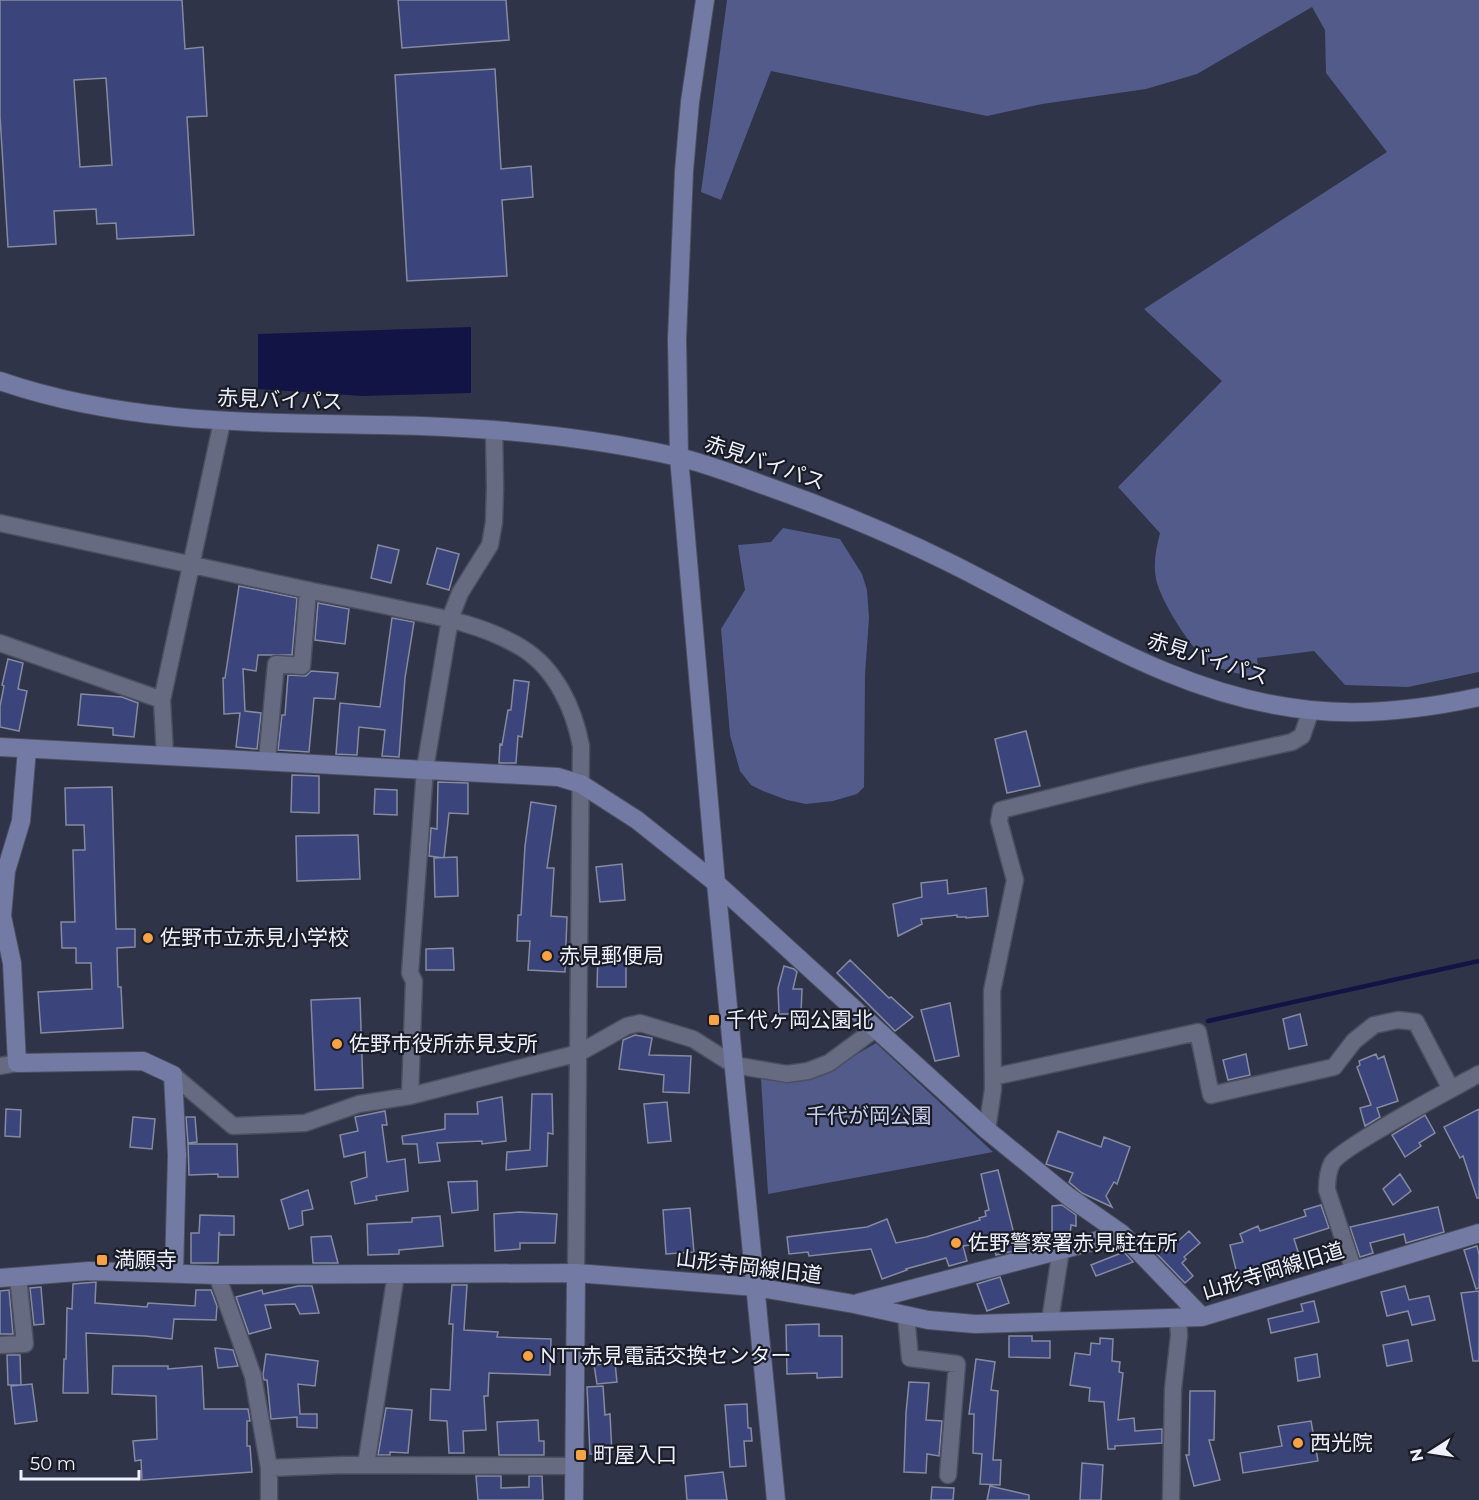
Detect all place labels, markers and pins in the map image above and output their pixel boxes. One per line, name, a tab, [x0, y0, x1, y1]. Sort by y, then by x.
place label: 佐野市立赤見小学校	[160, 925, 349, 950]
marker: 佐野市立赤見小学校	[141, 931, 155, 945]
place label: 赤見郵便局	[559, 943, 664, 968]
marker: 赤見郵便局	[540, 949, 554, 963]
place label: 千代ヶ岡公園北	[726, 1007, 873, 1032]
marker: 千代ヶ岡公園北	[707, 1013, 721, 1027]
place label: 佐野市役所赤見支所	[349, 1031, 538, 1056]
marker: 佐野市役所赤見支所	[330, 1037, 344, 1051]
place label: 佐野警察署赤見駐在所	[968, 1230, 1178, 1255]
marker: 佐野警察署赤見駐在所	[949, 1236, 963, 1250]
place label: 満願寺	[114, 1247, 177, 1272]
marker: 満願寺	[95, 1253, 109, 1267]
place label: NTT赤見電話交換センター	[540, 1343, 791, 1368]
marker: NTT赤見電話交換センター	[521, 1349, 535, 1363]
place label: 西光院	[1310, 1430, 1373, 1455]
marker: 西光院	[1291, 1436, 1305, 1450]
place label: 町屋入口	[593, 1442, 677, 1467]
marker: 町屋入口	[574, 1448, 588, 1462]

